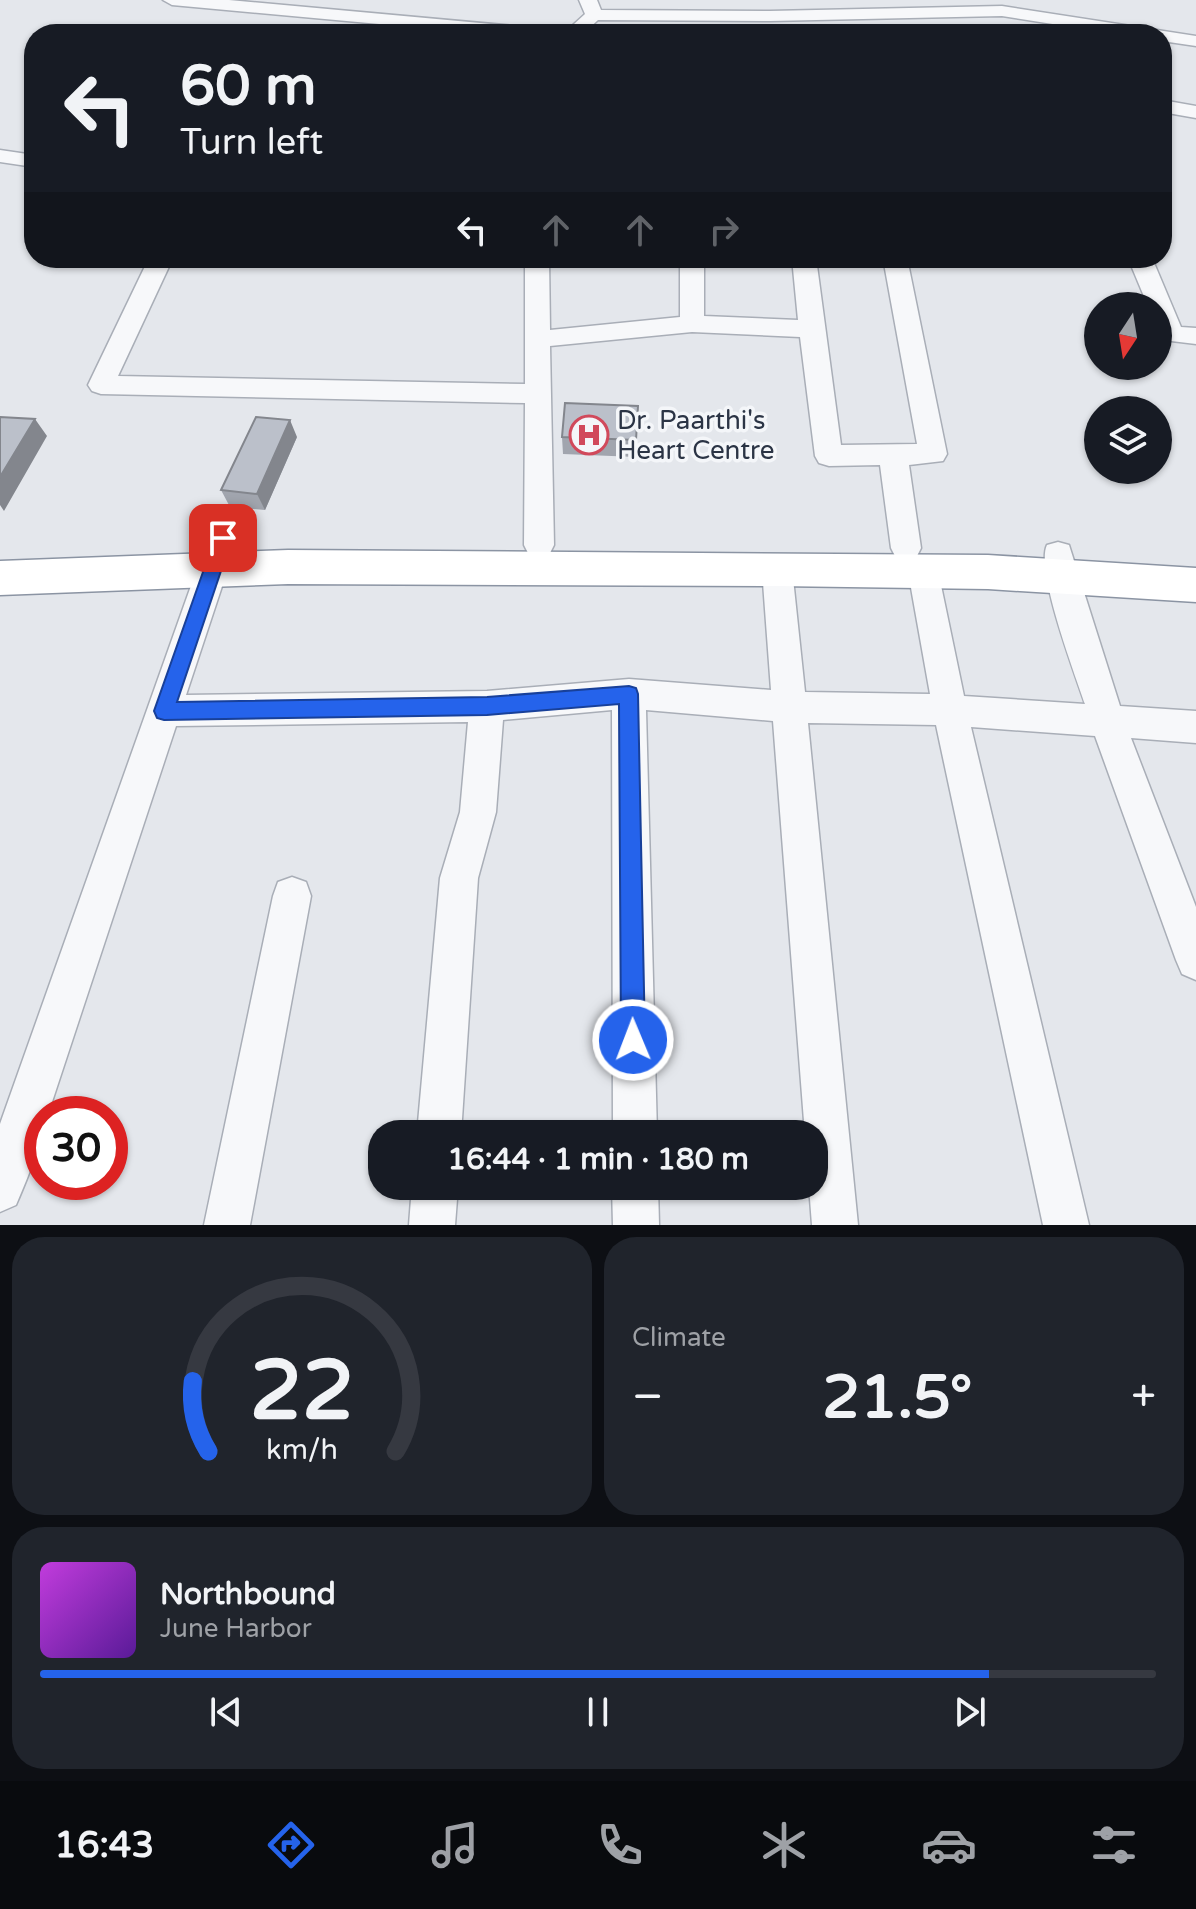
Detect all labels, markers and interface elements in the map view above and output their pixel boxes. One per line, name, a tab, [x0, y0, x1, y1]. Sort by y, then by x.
text: 60 m	[180, 53, 316, 120]
icon: left	[48, 56, 152, 160]
text: Turn left	[180, 121, 323, 164]
icon: left	[450, 208, 494, 252]
icon: ahead	[534, 208, 578, 252]
icon: ahead	[618, 208, 662, 252]
icon: right	[702, 208, 746, 252]
north arrow	[1084, 292, 1172, 380]
map controls	[1084, 292, 1172, 484]
button: layers	[1084, 396, 1172, 484]
place label: Dr. Paarthi's Heart Centre	[617, 405, 774, 466]
hospital icon: Dr. Paarthi's Heart Centre	[568, 414, 610, 456]
pin	[189, 504, 257, 572]
icon: arrive	[201, 516, 245, 560]
position arrow	[591, 998, 675, 1082]
speed limit sign: 30	[24, 1096, 128, 1200]
text: 16:44 · 1 min · 180 m	[447, 1141, 749, 1178]
text: Climate	[632, 1322, 726, 1353]
text: 22	[250, 1342, 354, 1442]
text: 21.5°	[822, 1362, 972, 1434]
text: −	[632, 1371, 663, 1424]
text: +	[1131, 1371, 1156, 1424]
text: km/h	[266, 1433, 338, 1467]
text: Northbound	[160, 1576, 336, 1613]
text: June Harbor	[160, 1613, 312, 1644]
icon: previous	[204, 1690, 248, 1734]
icon: pause	[576, 1690, 620, 1734]
icon: next	[948, 1690, 992, 1734]
icon: directions	[263, 1817, 319, 1873]
icon: music	[427, 1817, 483, 1873]
icon: phone	[592, 1817, 648, 1873]
icon: climate	[756, 1817, 812, 1873]
icon: car	[921, 1817, 977, 1873]
icon: filters	[1086, 1817, 1142, 1873]
text: 16:43	[54, 1824, 154, 1867]

